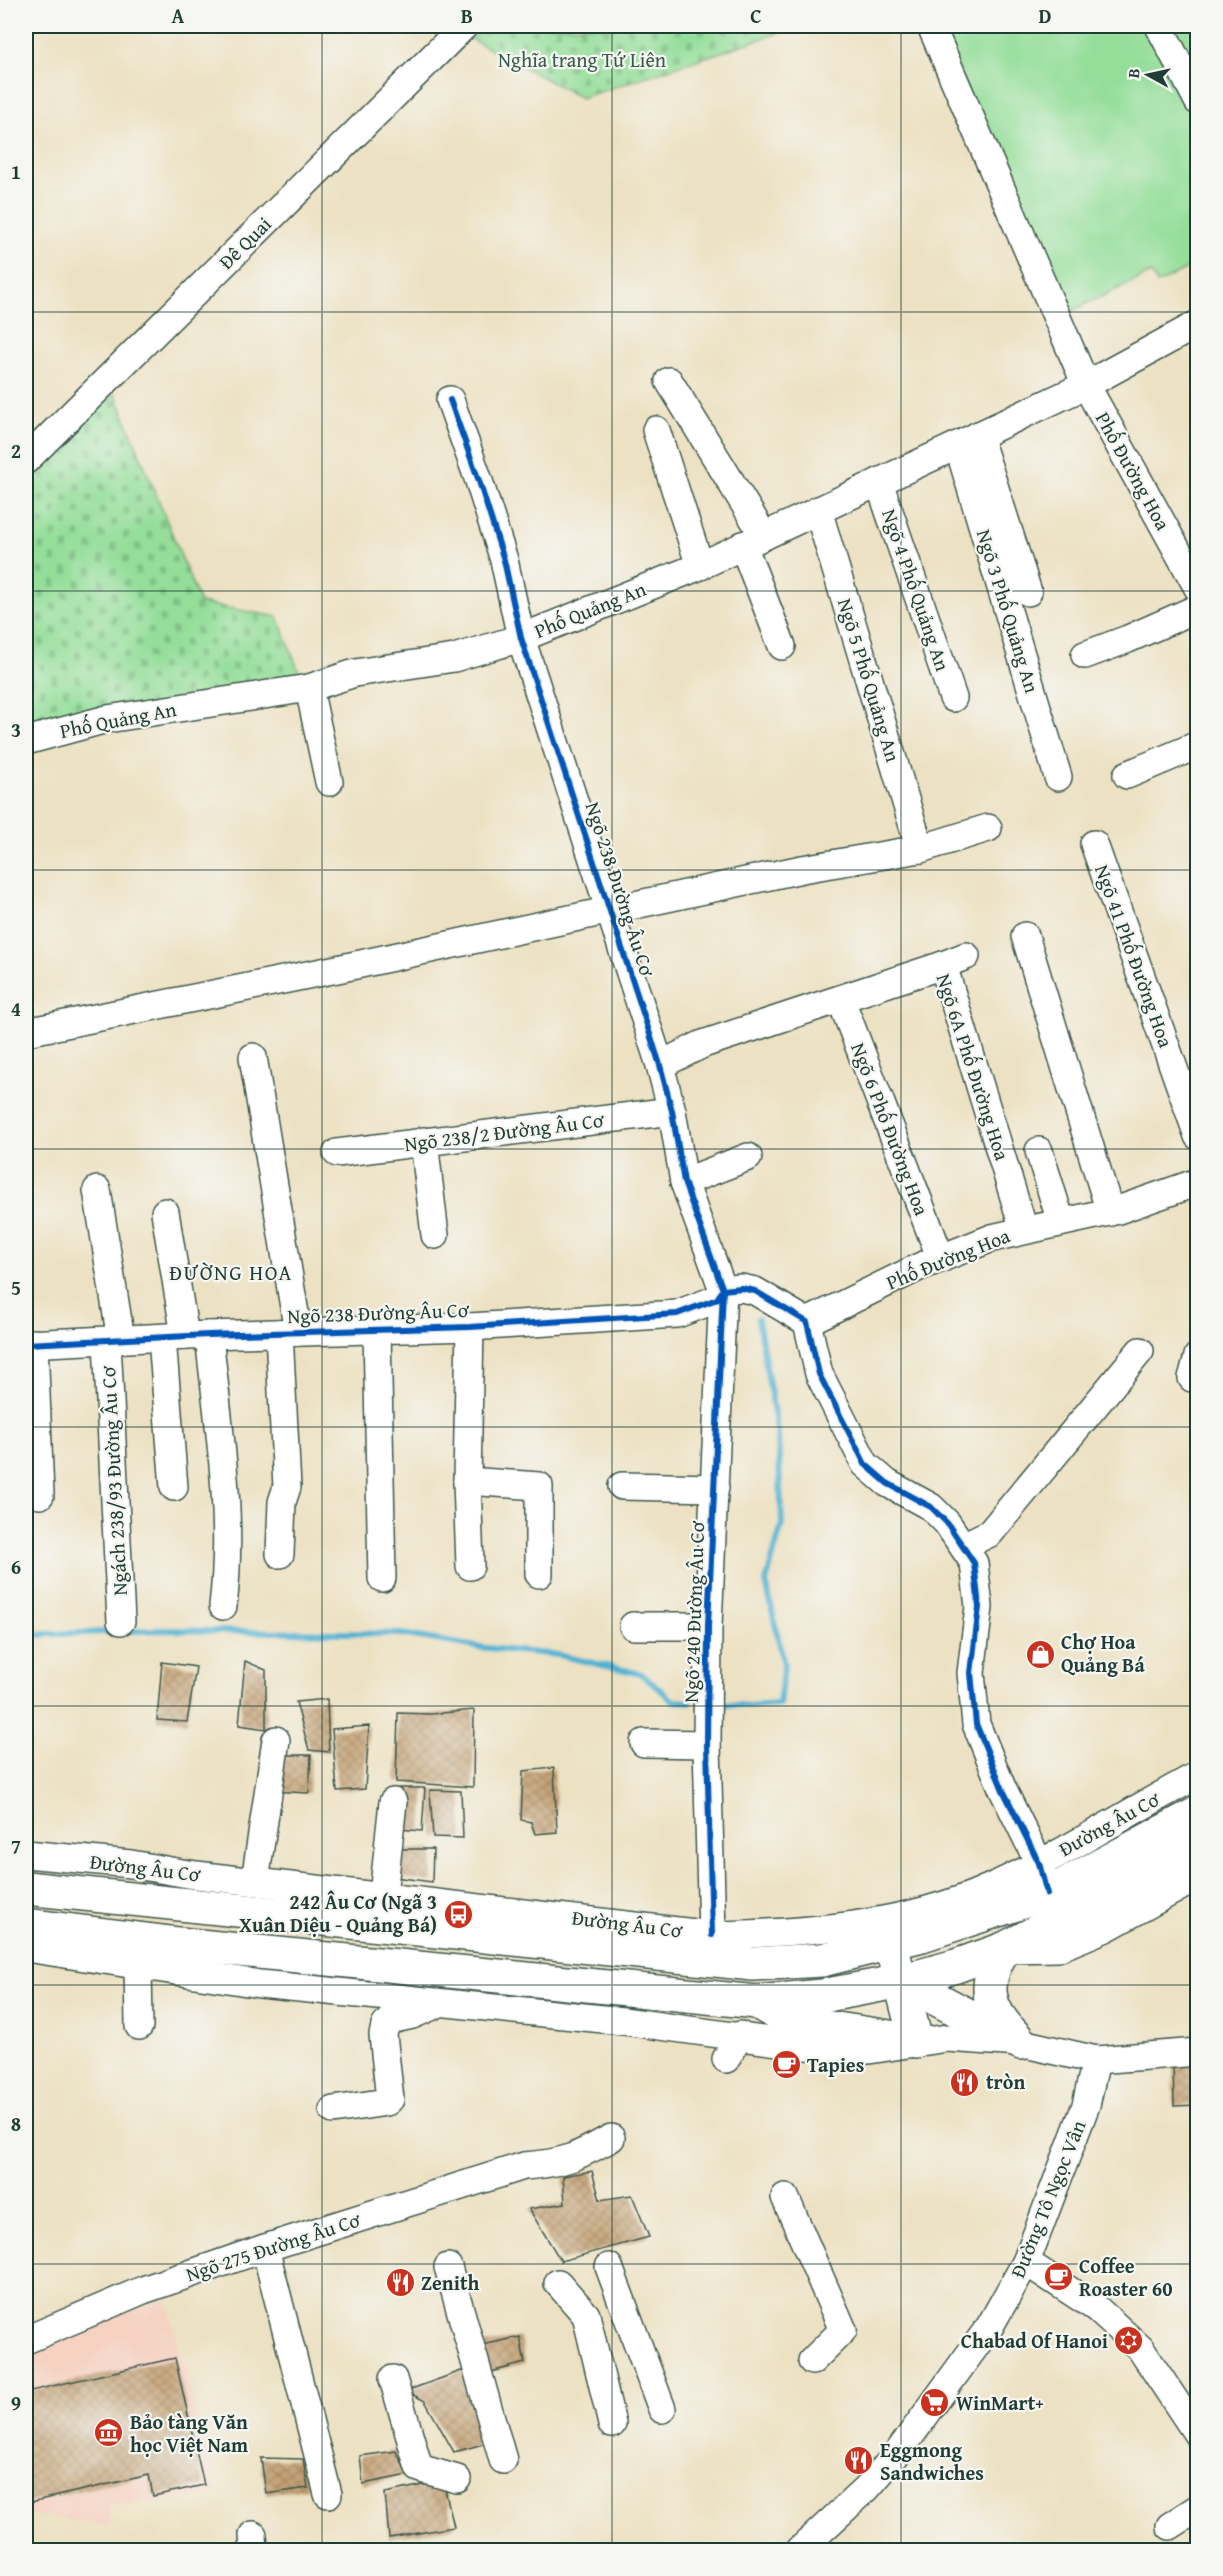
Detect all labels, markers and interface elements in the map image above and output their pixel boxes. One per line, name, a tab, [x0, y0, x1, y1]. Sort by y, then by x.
text: A	[172, 1, 185, 30]
text: B	[461, 1, 473, 30]
text: C	[750, 1, 762, 30]
text: D	[1038, 1, 1052, 30]
park label: Nghĩa trang Tứ Liên	[498, 45, 666, 74]
north arrow	[1118, 45, 1178, 105]
text: B	[1121, 66, 1146, 79]
text: 1	[11, 157, 21, 186]
street label: Đê Quai	[212, 210, 278, 276]
street label: Phố Đường Hoa	[1089, 406, 1178, 536]
text: 2	[11, 436, 21, 465]
street label: Ngõ 4 Phố Quảng An	[875, 505, 958, 675]
street label: Ngõ 3 Phố Quảng An	[970, 526, 1047, 696]
street label: Phố Quảng An	[530, 574, 650, 645]
street label: Ngõ 5 Phố Quảng An	[831, 595, 908, 765]
street label: Phố Quảng An	[57, 694, 179, 745]
text: 3	[11, 715, 21, 744]
street label: Ngõ 238 Đường Âu Cơ	[579, 798, 663, 981]
street label: Ngõ 41 Phố Đường Hoa	[1088, 861, 1181, 1052]
street label: Ngõ 6A Phố Đường Hoa	[930, 970, 1018, 1164]
text: 4	[11, 994, 21, 1023]
street label: Ngõ 6 Phố Đường Hoa	[844, 1038, 937, 1220]
street label: Ngõ 238/2 Đường Âu Cơ	[403, 1105, 606, 1158]
street label: Phố Đường Hoa	[882, 1220, 1014, 1297]
district label: ĐƯỜNG HOA	[169, 1257, 293, 1288]
text: 5	[11, 1273, 21, 1302]
street label: Ngõ 238 Đường Âu Cơ	[287, 1295, 470, 1330]
street label: Ngách 238/93 Đường Âu Cơ	[93, 1365, 134, 1596]
street label: Ngõ 240 Đường Âu Cơ	[676, 1520, 711, 1703]
text: 6	[11, 1552, 21, 1581]
place label: Chợ Hoa Quảng Bá	[1061, 1627, 1145, 1679]
shop icon: Chợ Hoa Quảng Bá	[1024, 1638, 1056, 1670]
street label: Đường Âu Cơ	[1053, 1784, 1165, 1863]
text: 7	[11, 1831, 21, 1860]
street label: Đường Âu Cơ	[88, 1846, 203, 1889]
place label: 242 Âu Cơ (Ngã 3 Xuân Diệu - Quảng Bá)	[239, 1887, 437, 1939]
bus stop icon: 242 Âu Cơ (Ngã 3 Xuân Diệu - Quảng Bá)	[442, 1898, 474, 1930]
street label: Đường Âu Cơ	[570, 1902, 685, 1945]
cafe icon: Tapies	[770, 2049, 802, 2081]
place label: Tapies	[807, 2050, 864, 2079]
restaurant icon: tròn	[949, 2066, 981, 2098]
place label: tròn	[986, 2067, 1025, 2096]
text: 8	[11, 2109, 21, 2138]
street label: Đường Tô Ngọc Vân	[1003, 2116, 1092, 2282]
street label: Ngõ 275 Đường Âu Cơ	[182, 2204, 365, 2288]
place label: Coffee Roaster 60	[1079, 2251, 1173, 2303]
cafe icon: Coffee Roaster 60	[1042, 2261, 1074, 2293]
restaurant icon: Zenith	[384, 2267, 416, 2299]
place label: Zenith	[421, 2268, 479, 2297]
synagogue icon: Chabad Of Hanoi	[1113, 2325, 1145, 2357]
place label: Chabad Of Hanoi	[961, 2326, 1108, 2355]
supermarket icon: WinMart+	[919, 2387, 951, 2419]
text: 9	[11, 2388, 21, 2417]
place label: WinMart+	[956, 2388, 1044, 2417]
place label: Bảo tàng Văn học Việt Nam	[130, 2407, 248, 2459]
museum icon: Bảo tàng Văn học Việt Nam	[93, 2417, 125, 2449]
place label: Eggmong Sandwiches	[880, 2435, 984, 2487]
restaurant icon: Eggmong Sandwiches	[843, 2445, 875, 2477]

